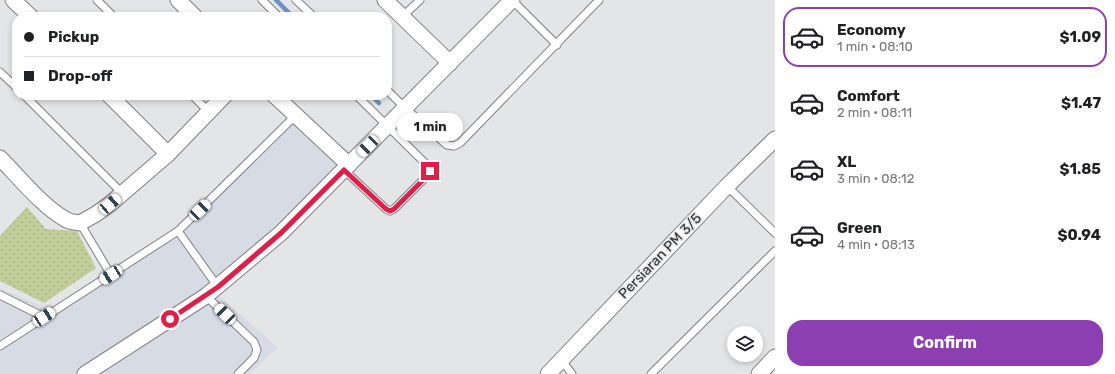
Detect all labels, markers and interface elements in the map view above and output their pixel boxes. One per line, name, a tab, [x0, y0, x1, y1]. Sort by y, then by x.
icon: car	[789, 19, 825, 55]
text: Economy	[837, 21, 906, 39]
text: Pickup	[48, 28, 99, 46]
text: $1.09	[1060, 28, 1101, 46]
text: 1 min · 08:10	[837, 39, 913, 54]
text: Drop-off	[48, 67, 112, 85]
icon: car	[789, 85, 825, 121]
text: Comfort	[837, 87, 900, 105]
text: $1.47	[1061, 94, 1101, 112]
text: 2 min · 08:11	[837, 105, 912, 120]
callout: 1 min	[397, 113, 463, 141]
text: 1 min	[413, 119, 447, 134]
car	[355, 133, 381, 159]
icon: car	[789, 151, 825, 187]
text: XL	[837, 153, 856, 171]
text: $1.85	[1059, 160, 1101, 178]
route end	[421, 162, 439, 180]
text: 3 min · 08:12	[837, 171, 914, 186]
car	[97, 192, 123, 216]
car	[187, 197, 213, 223]
street label: Persiaran PM 3/5	[615, 210, 705, 302]
icon: car	[789, 217, 825, 253]
text: Green	[837, 219, 882, 237]
text: $0.94	[1057, 226, 1101, 244]
text: 4 min · 08:13	[837, 237, 915, 252]
car	[98, 264, 124, 286]
car	[212, 301, 238, 327]
car	[31, 305, 57, 329]
route start	[161, 310, 179, 328]
button: Confirm	[787, 320, 1103, 366]
map controls	[727, 326, 763, 362]
button: layers	[727, 326, 763, 362]

